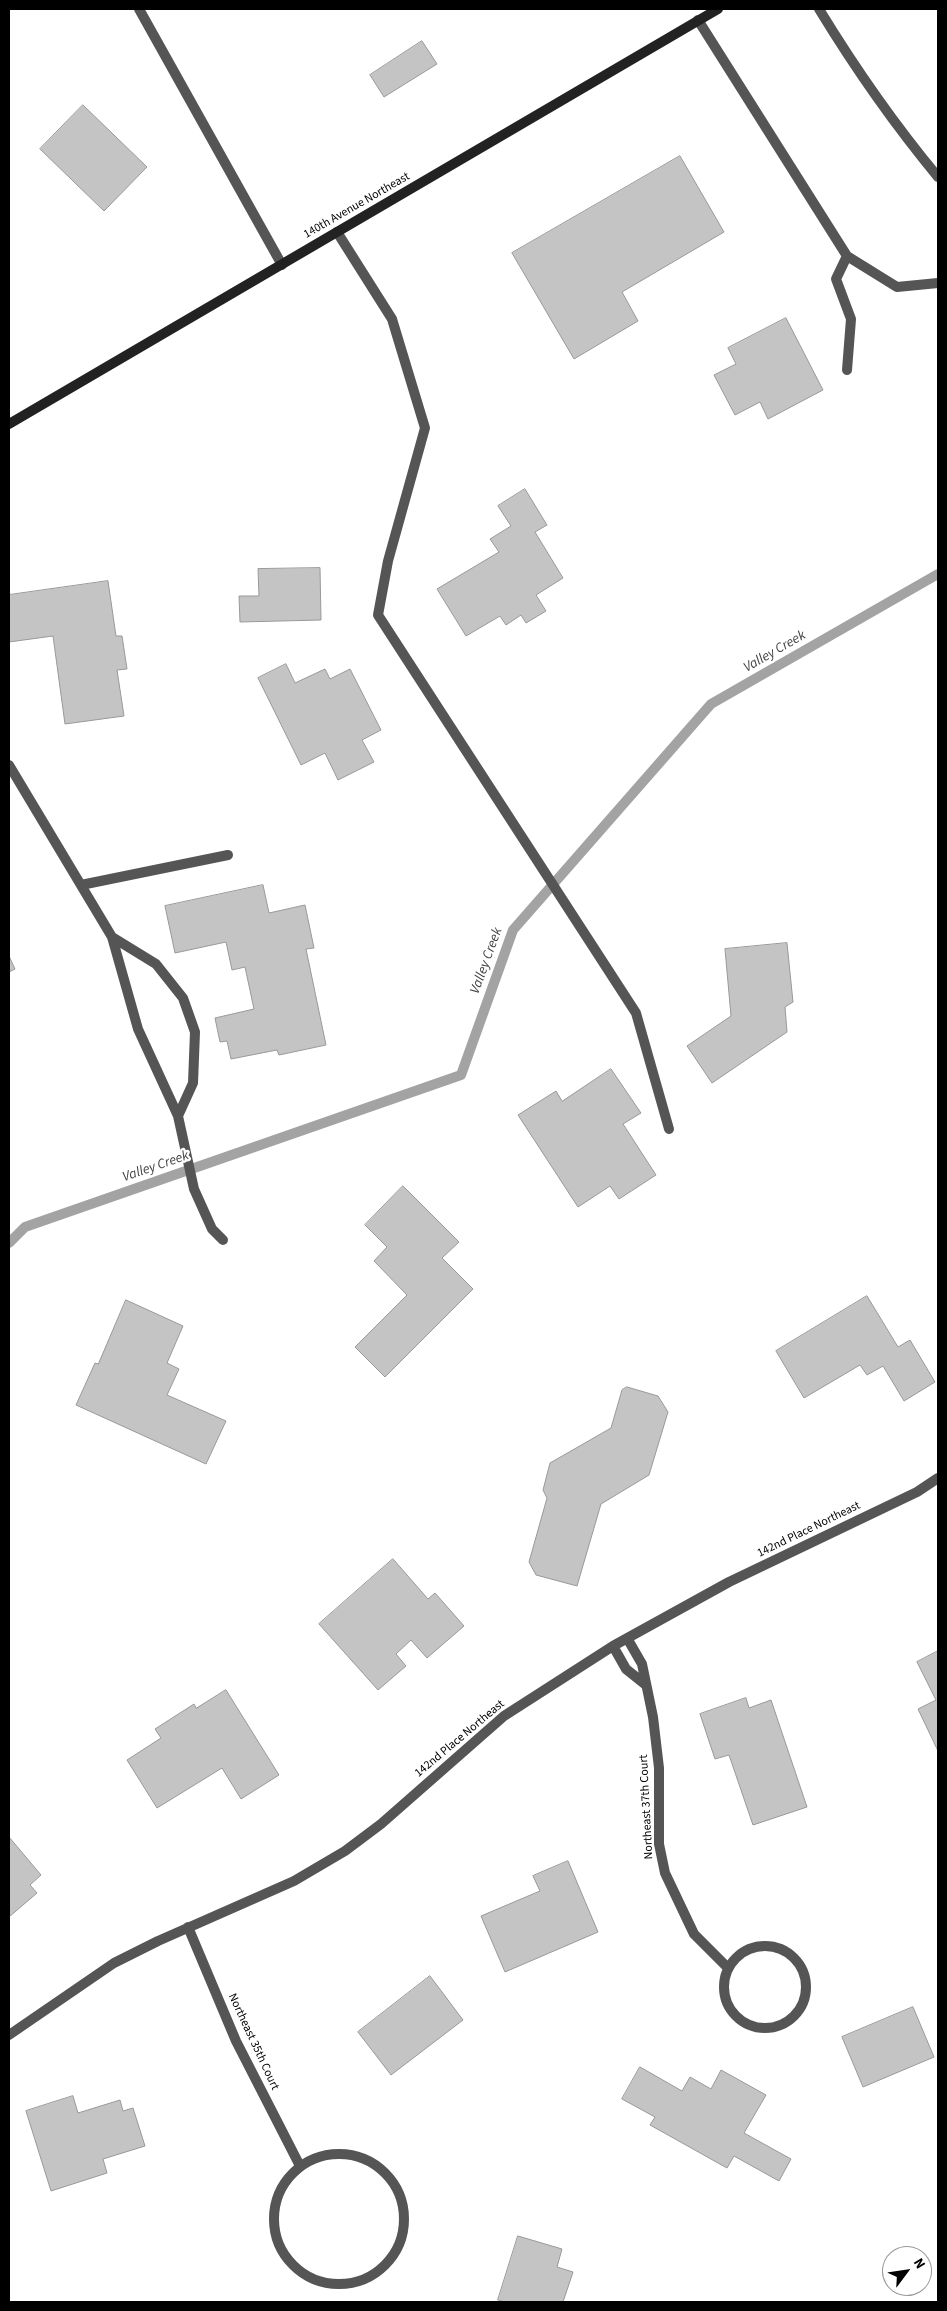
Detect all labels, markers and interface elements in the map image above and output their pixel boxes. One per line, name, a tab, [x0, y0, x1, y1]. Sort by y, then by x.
street label: 140th Avenue Northeast	[301, 170, 413, 242]
water label: Valley Creek	[741, 627, 809, 677]
water label: Valley Creek	[467, 926, 507, 996]
water label: Valley Creek	[121, 1148, 191, 1186]
street label: 142nd Place Northeast	[755, 1499, 863, 1561]
street label: 142nd Place Northeast	[412, 1697, 508, 1781]
street label: Northeast 37th Court	[637, 1754, 657, 1860]
street label: Northeast 35th Court	[224, 1991, 282, 2093]
north arrow	[882, 2246, 932, 2296]
text: N	[908, 2255, 930, 2273]

